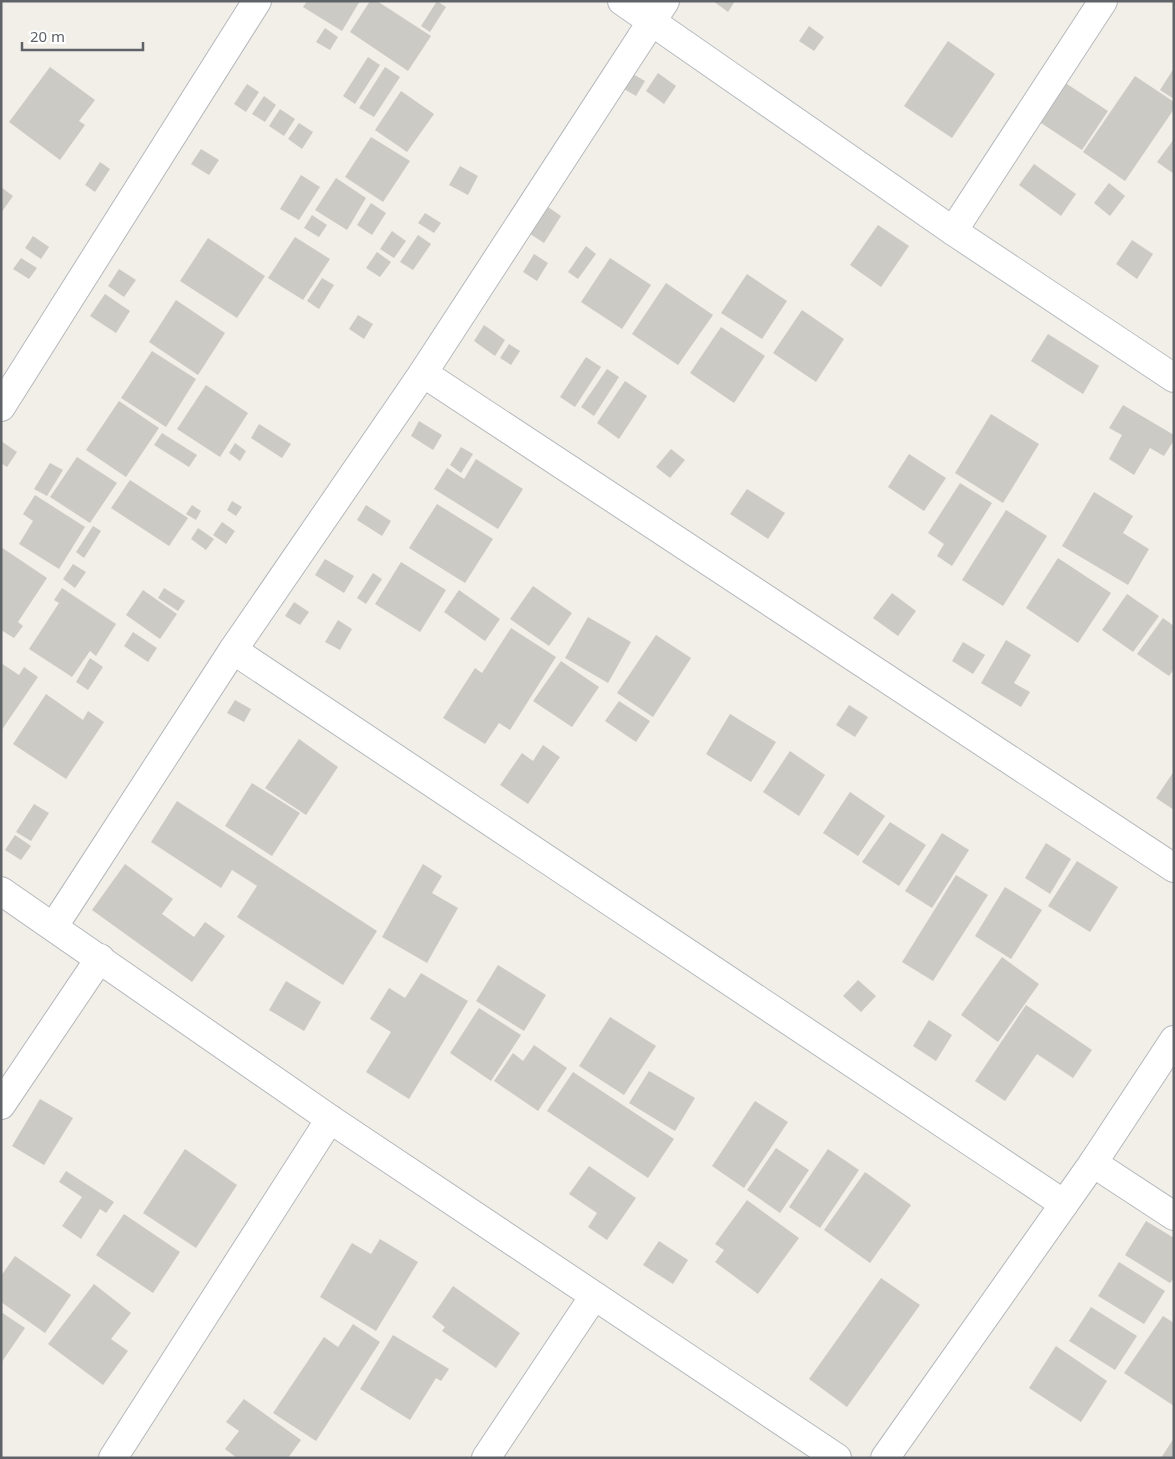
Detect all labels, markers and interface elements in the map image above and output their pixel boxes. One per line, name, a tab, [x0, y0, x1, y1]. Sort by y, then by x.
scale bar	[22, 20, 144, 52]
text: 20 m	[30, 26, 65, 46]

